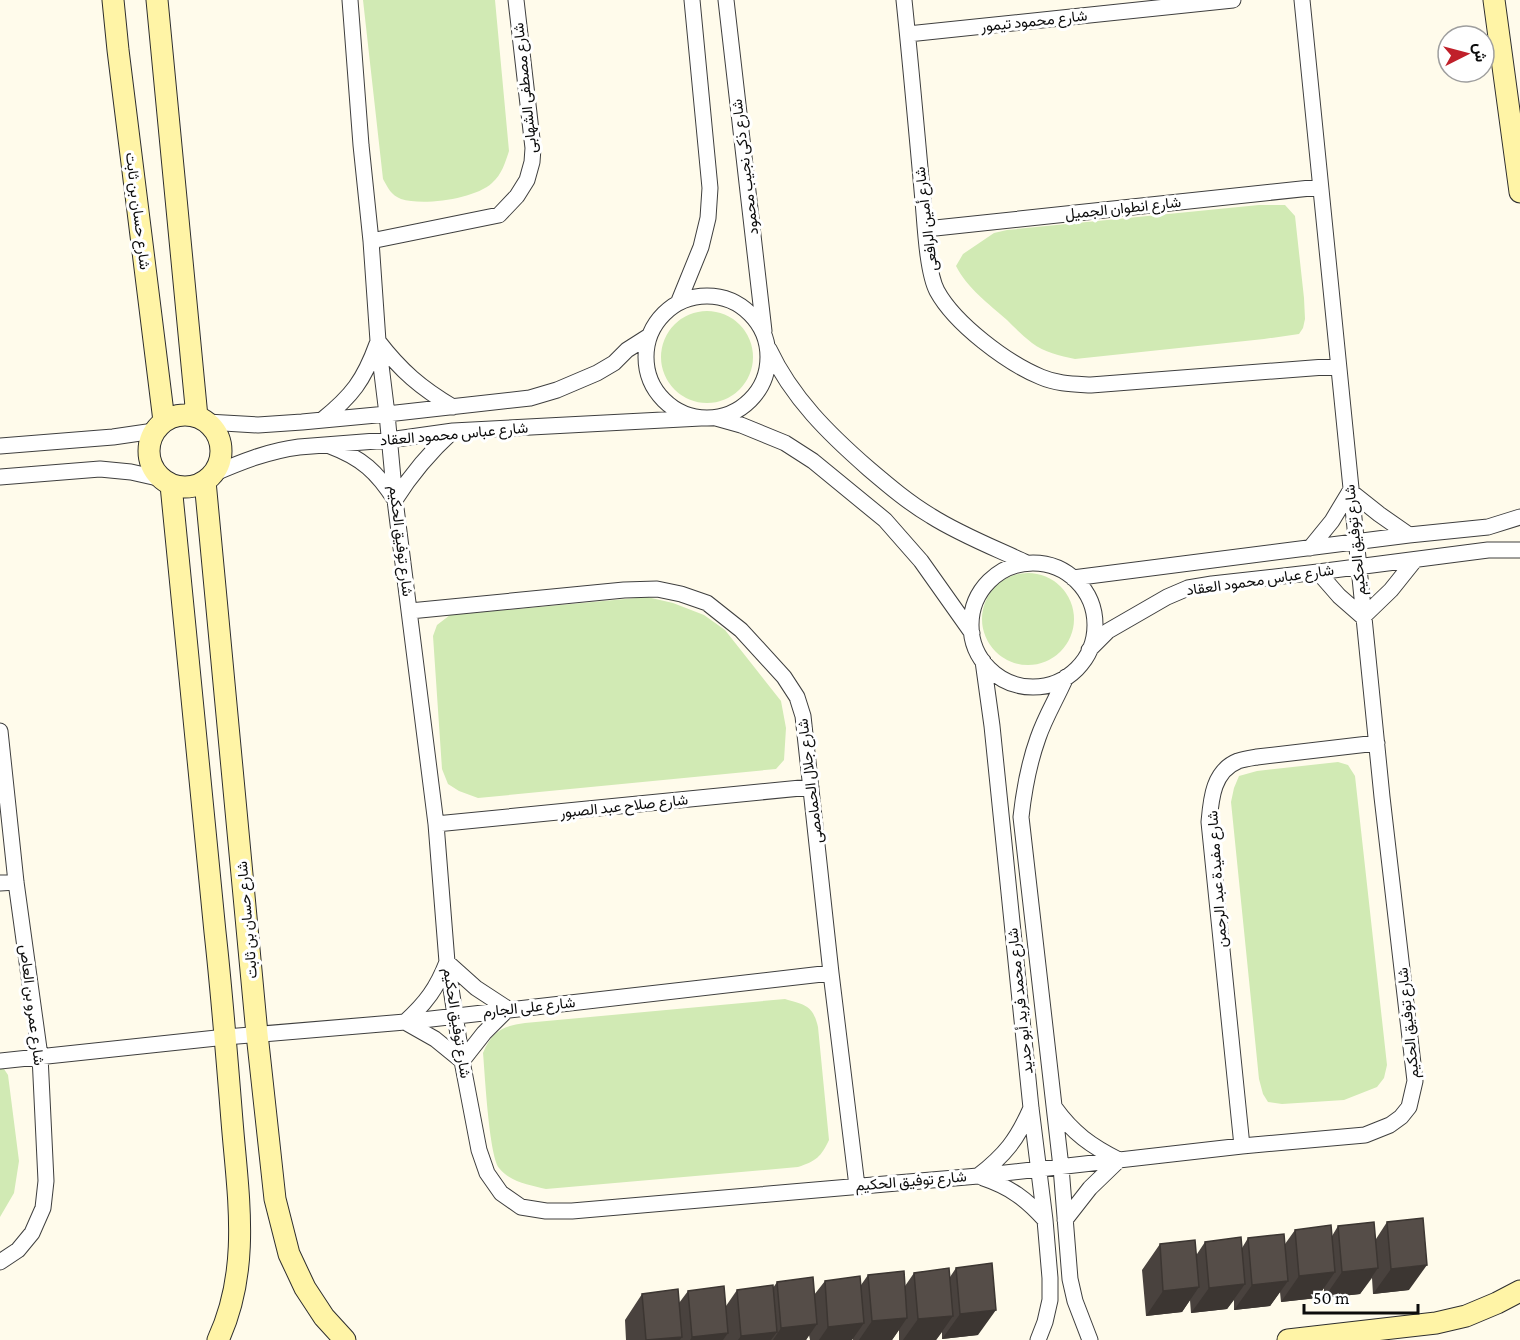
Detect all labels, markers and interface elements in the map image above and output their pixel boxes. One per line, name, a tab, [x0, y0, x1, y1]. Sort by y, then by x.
street label: شارع محمود تيمور	[979, 7, 1088, 38]
street label: شارع مصطفى الشهابى	[510, 21, 543, 154]
north arrow	[1436, 24, 1496, 84]
text: ش	[1470, 42, 1490, 63]
street label: شارع ذكى نجيب محمود	[729, 98, 764, 236]
street label: شارع حسان بن ثابت	[120, 152, 153, 271]
street label: شارع أمين الرافعى	[912, 165, 943, 272]
street label: شارع انطوان الجميل	[1064, 194, 1182, 225]
street label: شارع عباس محمود العقاد	[379, 420, 529, 451]
street label: شارع توفيق الحكيم	[1341, 483, 1372, 596]
street label: شارع توفيق الحكيم	[383, 485, 416, 598]
street label: شارع عباس محمود العقاد	[1185, 562, 1335, 601]
street label: شارع جلال الحمامصى	[794, 717, 829, 844]
street label: شارع صلاح عبد الصبور	[558, 791, 689, 824]
street label: شارع مفيدة عبد الرحمن	[1204, 810, 1233, 948]
street label: شارع حسان بن ثابت	[234, 860, 263, 979]
street label: شارع محمد فريد أبو حديد	[1004, 927, 1039, 1075]
street label: شارع عمرو بن العاص	[14, 944, 47, 1067]
street label: شارع توفيق الحكيم	[1394, 966, 1425, 1079]
street label: شارع توفيق الحكيم	[437, 967, 474, 1080]
street label: شارع على الجارم	[482, 994, 577, 1023]
street label: شارع توفيق الحكيم	[855, 1168, 968, 1197]
scale bar	[1304, 1277, 1418, 1315]
text: 50 m	[1313, 1288, 1350, 1308]

